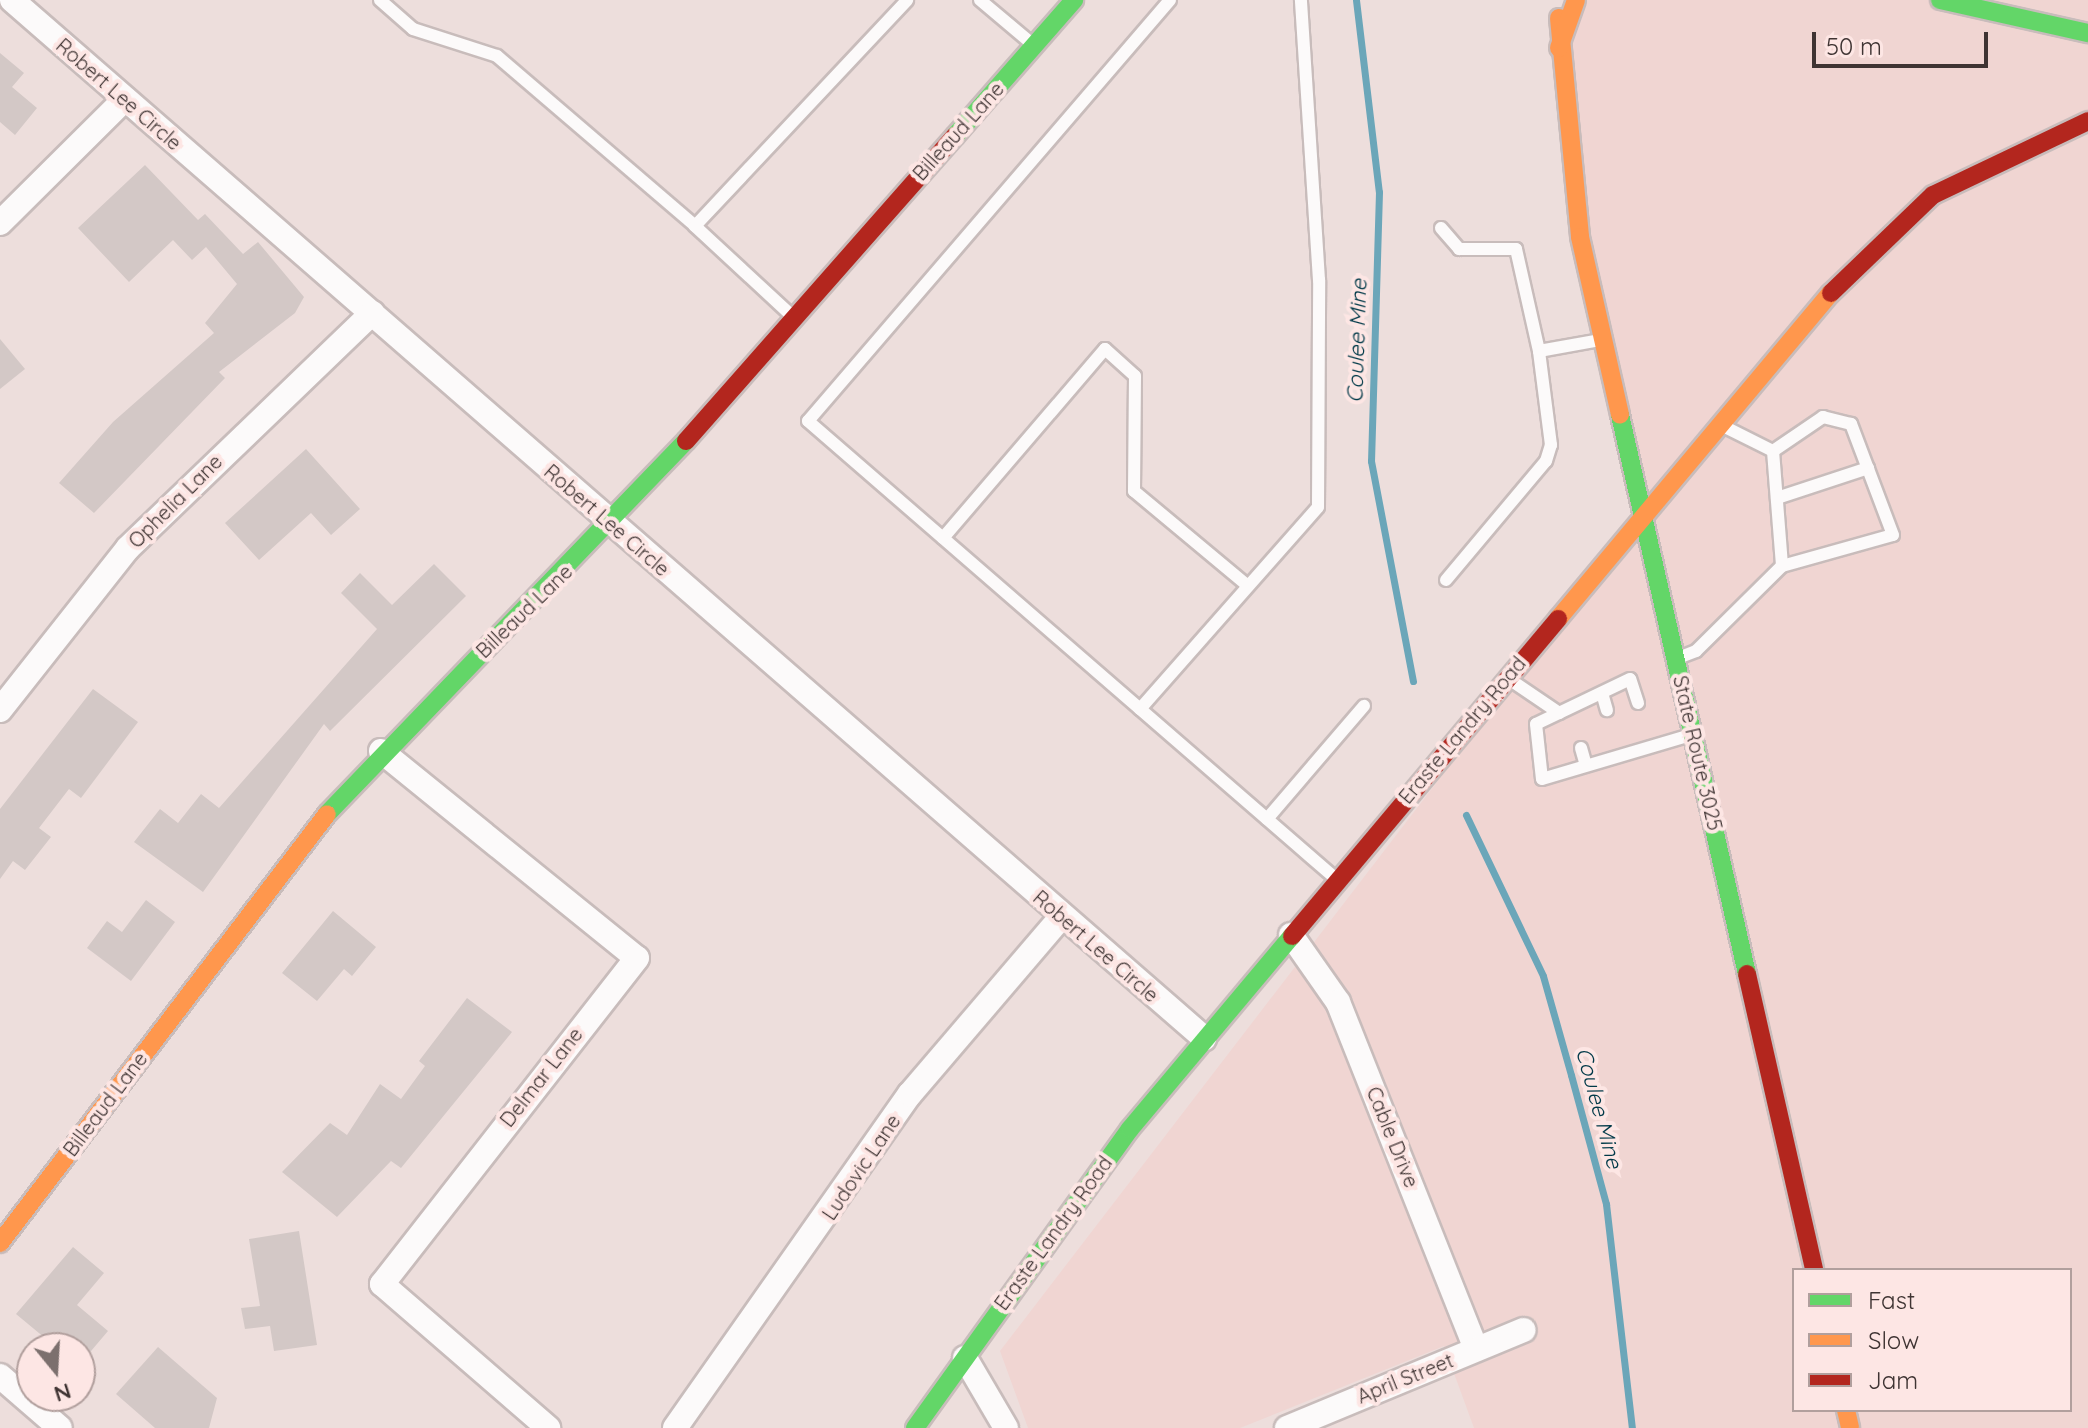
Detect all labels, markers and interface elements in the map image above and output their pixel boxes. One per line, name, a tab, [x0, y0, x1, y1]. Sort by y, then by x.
scale bar	[1816, 16, 1992, 66]
text: 50 m	[1826, 31, 1882, 61]
street label: Robert Lee Circle	[51, 33, 187, 155]
street label: Billeaud Lane	[908, 77, 1008, 185]
water label: Coulee Mine	[1342, 279, 1372, 403]
street label: Ophelia Lane	[123, 449, 227, 553]
street label: Robert Lee Circle	[539, 459, 675, 581]
street label: Billeaud Lane	[471, 559, 577, 663]
street label: Eraste Landry Road	[1394, 652, 1530, 808]
street label: State Route 3025	[1669, 673, 1727, 833]
street label: Robert Lee Circle	[1028, 885, 1164, 1007]
street label: Delmar Lane	[495, 1022, 587, 1132]
water label: Coulee Mine	[1570, 1045, 1628, 1171]
street label: Billeaud Lane	[58, 1047, 152, 1161]
street label: Cable Drive	[1362, 1083, 1424, 1191]
street label: Ludovic Lane	[817, 1110, 905, 1224]
street label: Eraste Landry Road	[989, 1151, 1117, 1315]
legend	[1792, 1268, 2072, 1412]
text: Fast	[1868, 1285, 1915, 1315]
text: Slow	[1868, 1325, 1919, 1355]
north arrow	[16, 1332, 96, 1412]
street label: April Street	[1353, 1348, 1457, 1408]
text: Jam	[1868, 1365, 1918, 1395]
text: N	[51, 1377, 75, 1409]

